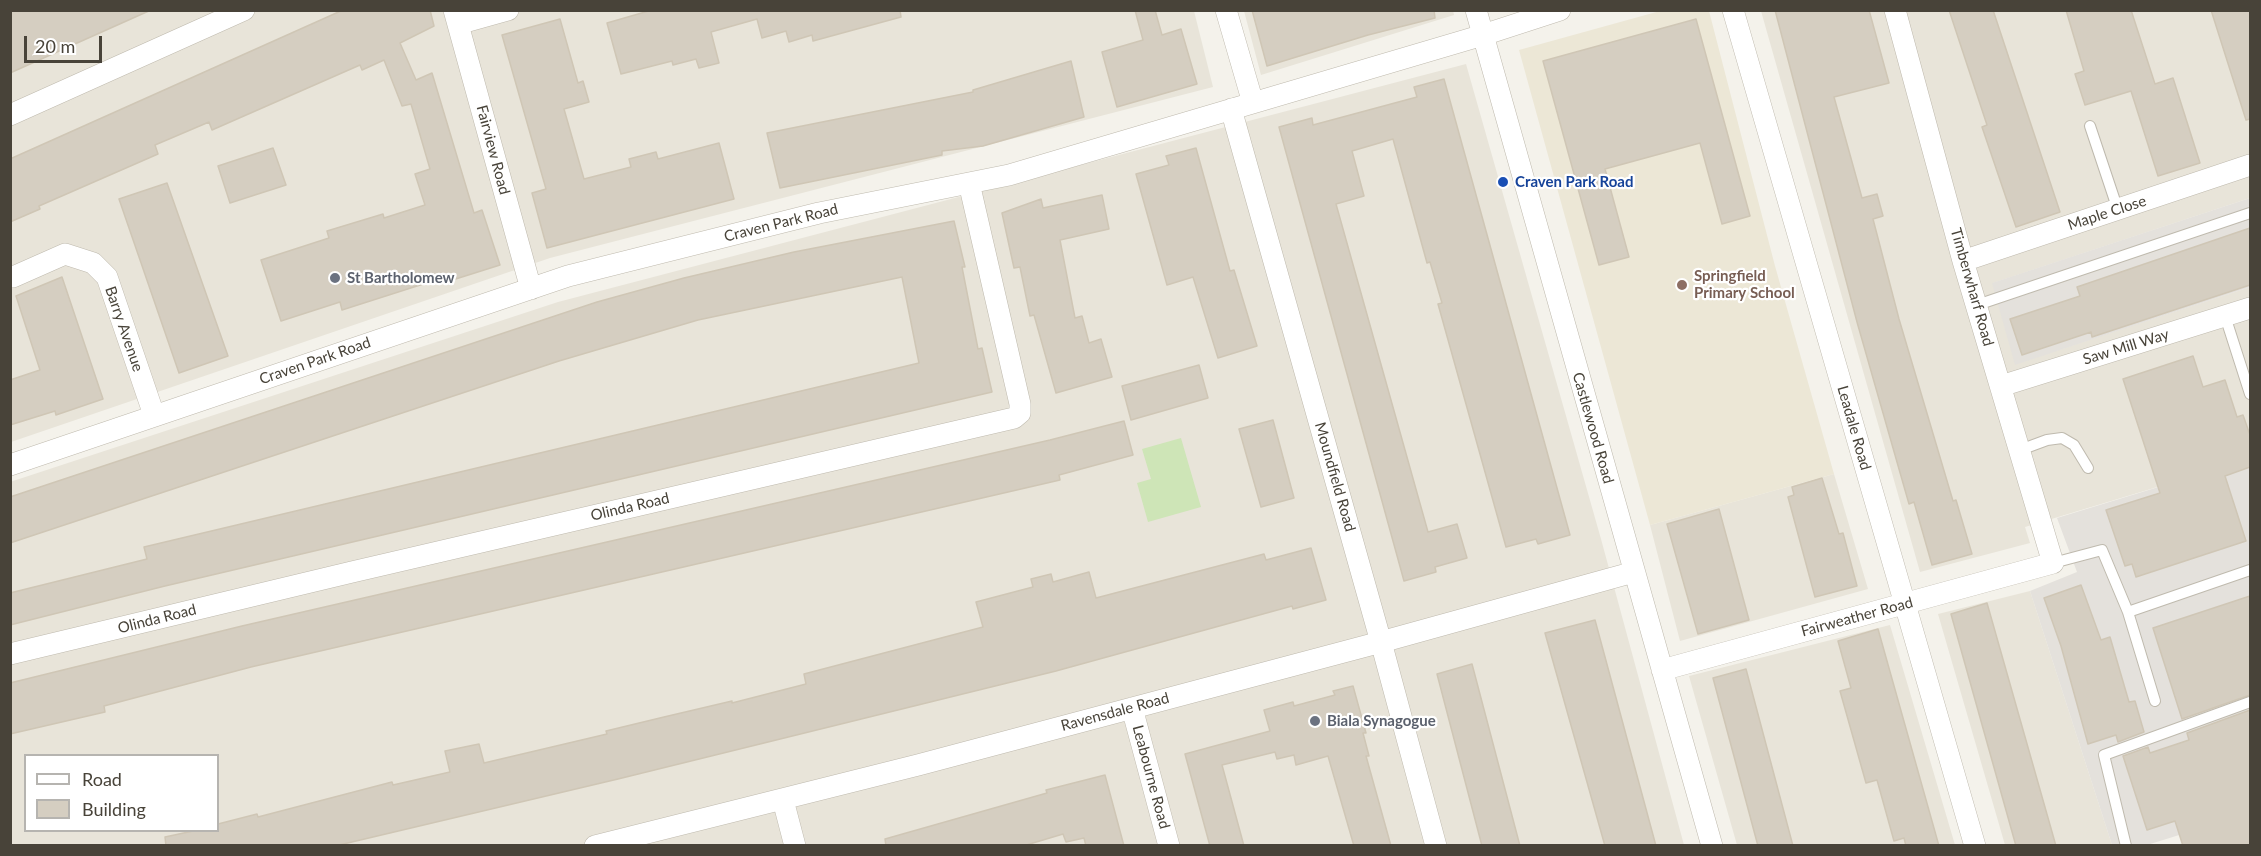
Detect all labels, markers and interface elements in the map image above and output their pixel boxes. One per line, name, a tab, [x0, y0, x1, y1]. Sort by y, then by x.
scale bar	[27, 24, 105, 62]
text: 20 m	[35, 35, 75, 57]
street label: Fairview Road	[472, 103, 514, 197]
place label: Craven Park Road	[1515, 173, 1633, 191]
marker: Craven Park Road	[1496, 175, 1510, 189]
street label: Maple Close	[2066, 192, 2148, 234]
street label: Craven Park Road	[722, 200, 840, 246]
street label: Timberwharf Road	[1947, 226, 1997, 348]
place label: Springfield Primary School	[1694, 267, 1795, 302]
place label: St Bartholomew	[347, 269, 455, 287]
marker: St Bartholomew	[328, 271, 342, 285]
marker: Springfield Primary School	[1675, 278, 1689, 292]
street label: Barry Avenue	[101, 284, 147, 374]
street label: Saw Mill Way	[2081, 325, 2171, 369]
street label: Craven Park Road	[257, 333, 373, 389]
street label: Castlewood Road	[1569, 370, 1617, 486]
street label: Leadale Road	[1833, 384, 1875, 472]
street label: Moundfield Road	[1311, 420, 1359, 534]
street label: Olinda Road	[589, 489, 671, 525]
street label: Fairweather Road	[1799, 593, 1915, 641]
street label: Olinda Road	[116, 601, 198, 637]
street label: Ravensdale Road	[1059, 689, 1171, 735]
place label: Biala Synagogue	[1327, 712, 1436, 730]
marker: Biala Synagogue	[1308, 714, 1322, 728]
street label: Leabourne Road	[1129, 723, 1173, 831]
legend	[24, 754, 219, 832]
text: Road	[82, 768, 122, 790]
text: Building	[82, 798, 146, 820]

